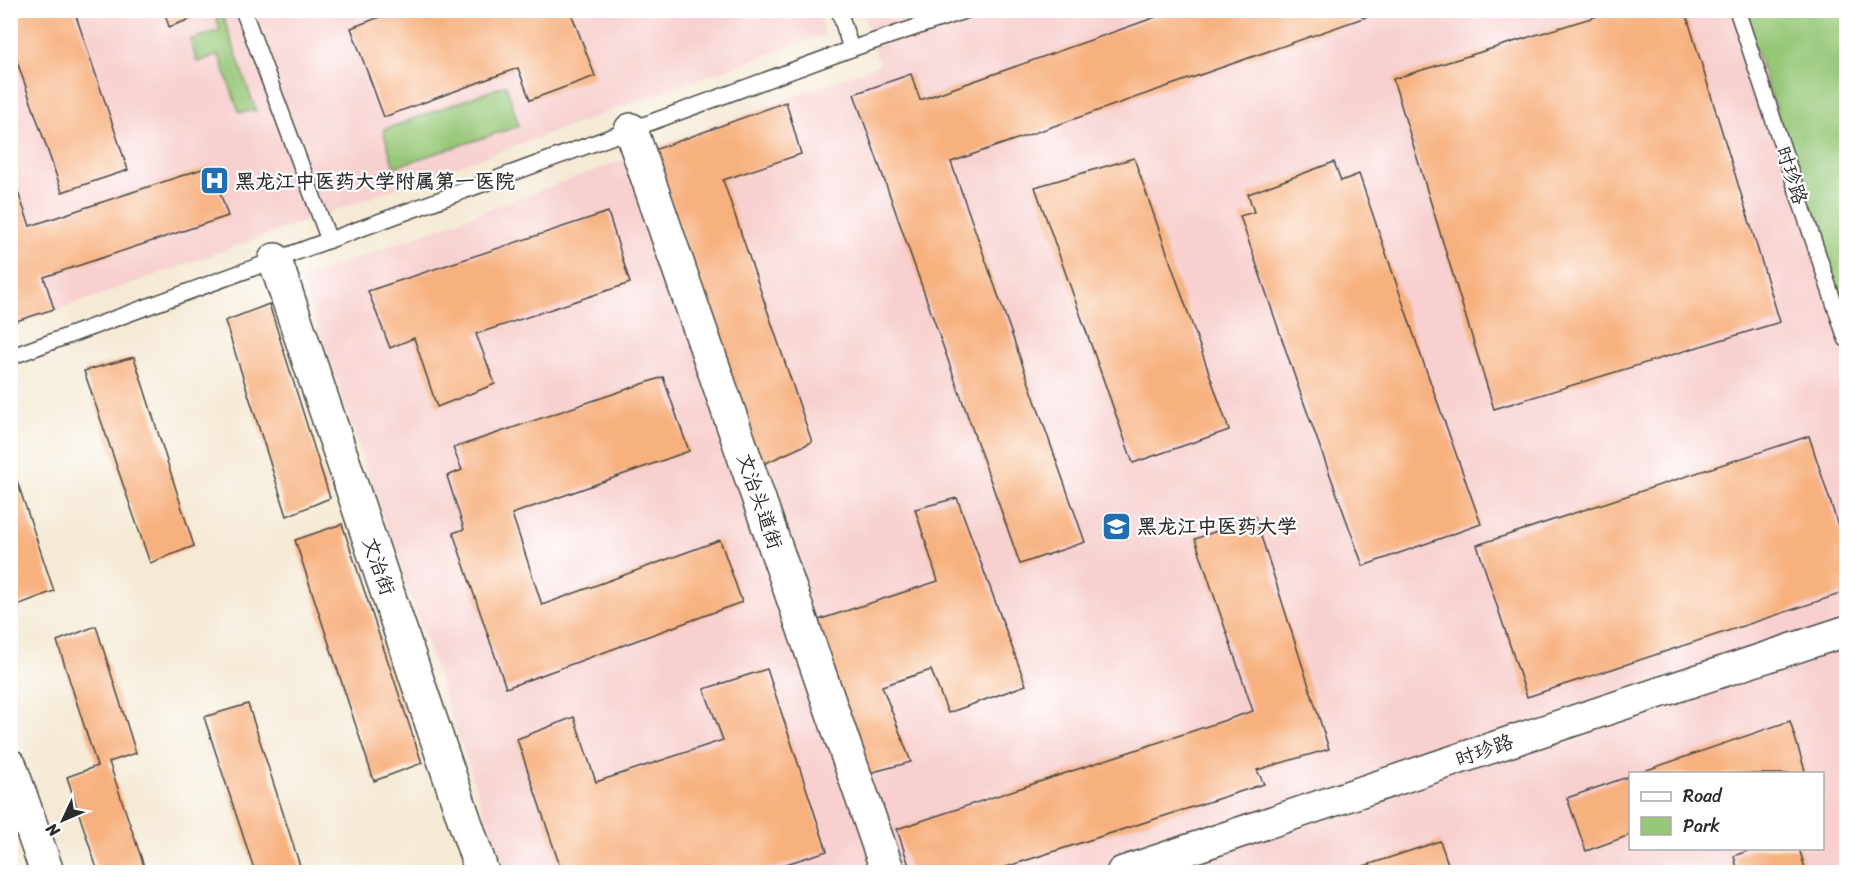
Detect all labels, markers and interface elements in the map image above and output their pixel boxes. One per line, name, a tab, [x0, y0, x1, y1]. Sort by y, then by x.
street label: 时珍路	[1766, 141, 1818, 210]
place label: 黑龙江中医药大学附属第一医院	[235, 164, 515, 199]
hospital icon: 黑龙江中医药大学附属第一医院	[198, 165, 230, 197]
street label: 文治头道街	[727, 448, 792, 554]
place label: 黑龙江中医药大学	[1137, 509, 1297, 544]
school or university icon: 黑龙江中医药大学	[1100, 510, 1132, 542]
street label: 文治街	[352, 532, 405, 600]
street label: 时珍路	[1450, 724, 1519, 777]
legend	[1629, 772, 1824, 850]
text: Road	[1683, 780, 1723, 812]
north arrow	[33, 790, 93, 850]
text: Park	[1683, 810, 1720, 842]
text: N	[38, 815, 68, 845]

